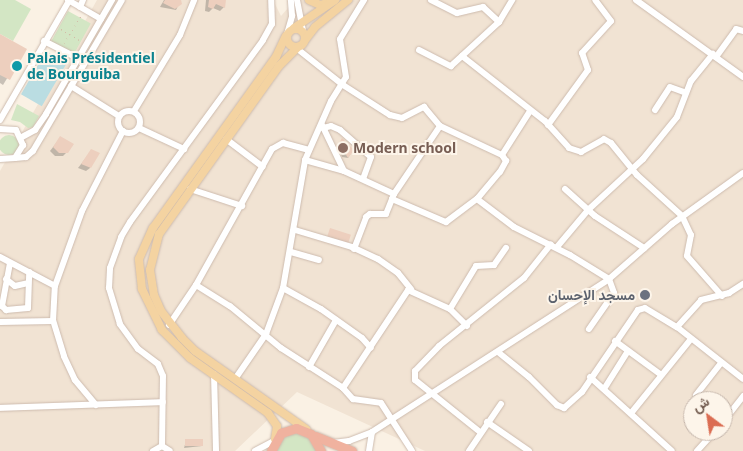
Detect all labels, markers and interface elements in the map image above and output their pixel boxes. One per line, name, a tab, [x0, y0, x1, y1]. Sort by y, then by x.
place label: Palais Présidentiel de Bourguiba	[27, 50, 155, 82]
marker: Palais Présidentiel de Bourguiba	[11, 60, 23, 72]
place label: Modern school	[353, 140, 456, 156]
marker: Modern school	[337, 142, 349, 154]
place label: مسجد الإحسان	[548, 287, 635, 303]
marker: مسجد الإحسان	[639, 289, 651, 301]
north arrow	[683, 391, 733, 441]
text: ش	[688, 391, 713, 416]

